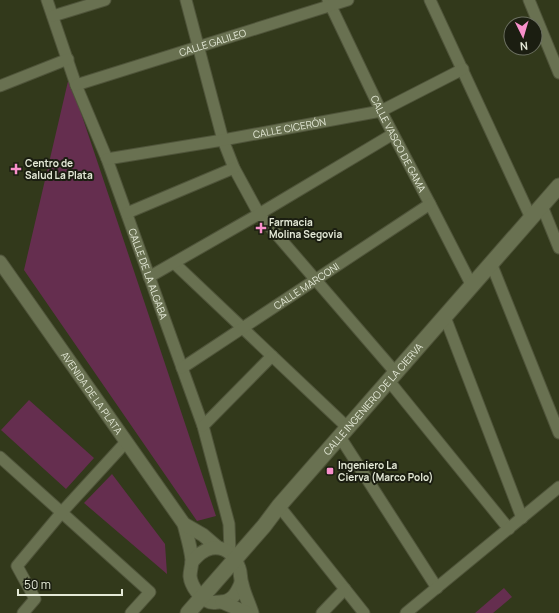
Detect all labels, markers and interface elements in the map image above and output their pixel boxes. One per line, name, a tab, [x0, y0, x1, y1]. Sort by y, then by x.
north arrow	[503, 16, 543, 56]
street label: CALLE GALILEO	[177, 25, 248, 59]
text: N	[519, 39, 529, 54]
street label: CALLE VASCO DE GAMA	[367, 93, 430, 195]
street label: CALLE CICERÓN	[252, 114, 327, 141]
place label: Centro de Salud La Plata	[25, 156, 93, 182]
marker: Centro de Salud La Plata	[10, 163, 22, 175]
place label: Farmacia Molina Segovia	[269, 215, 342, 241]
marker: Farmacia Molina Segovia	[256, 223, 266, 233]
street label: CALLE DE LA ALGABA	[125, 226, 171, 322]
street label: CALLE MARCONI	[271, 259, 342, 313]
street label: CALLE INGENIERO DE LA CIERVA	[320, 339, 426, 458]
street label: AVENIDA DE LA PLATA	[58, 349, 126, 438]
place label: Ingeniero La Cierva (Marco Polo)	[338, 458, 433, 484]
marker: Ingeniero La Cierva (Marco Polo)	[325, 466, 335, 476]
scale bar	[18, 571, 122, 597]
text: 50 m	[24, 576, 51, 593]

